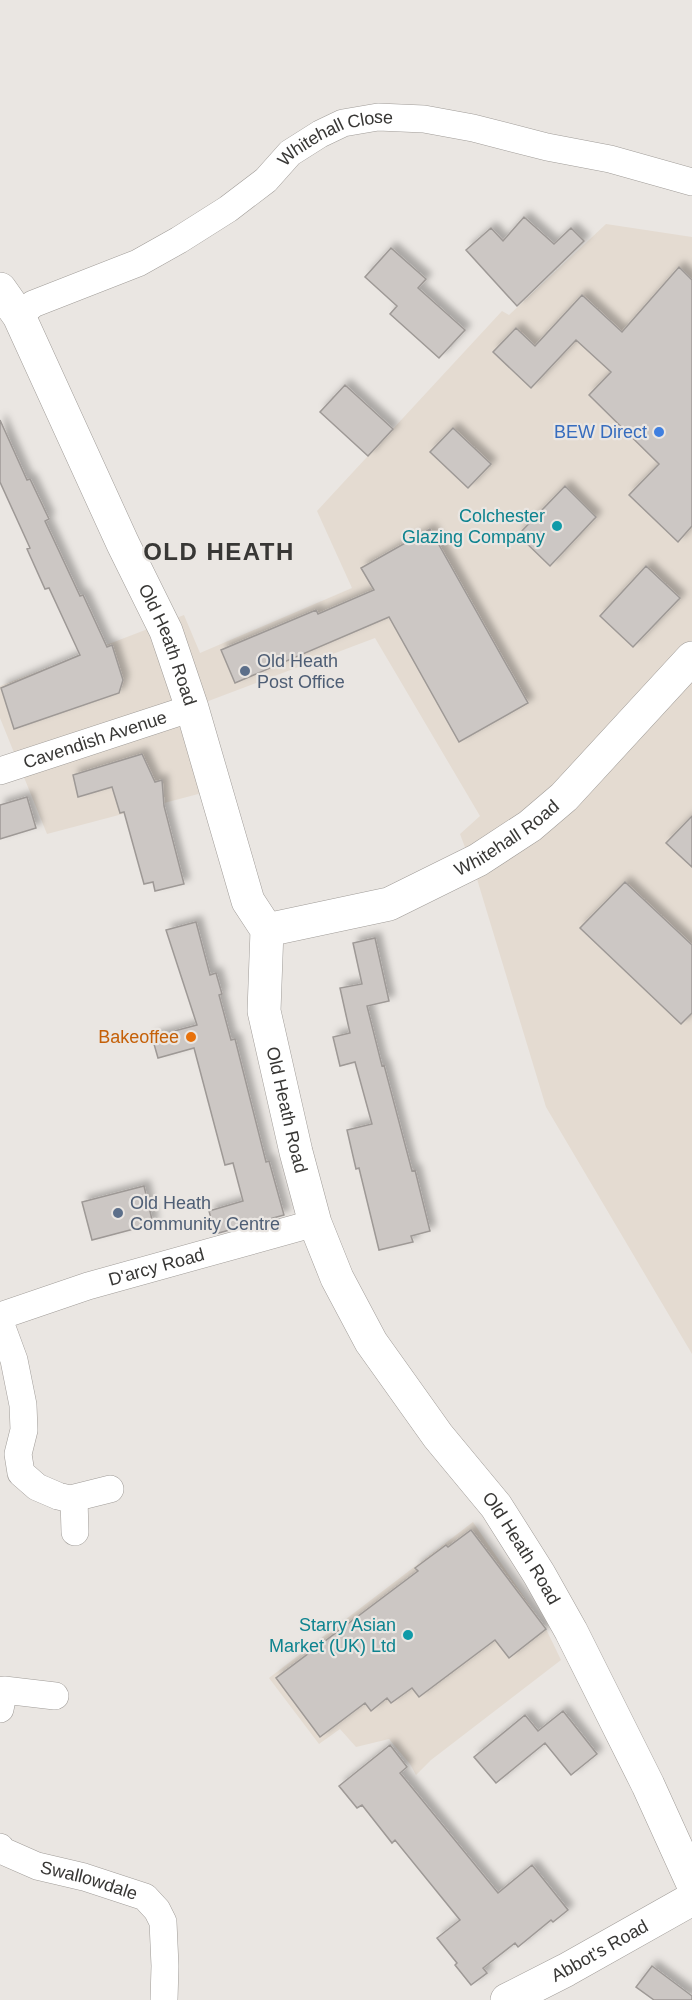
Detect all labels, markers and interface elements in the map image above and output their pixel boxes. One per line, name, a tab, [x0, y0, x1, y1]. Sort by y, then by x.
street label: Whitehall Close	[273, 107, 393, 170]
place label: BEW Direct	[554, 422, 647, 442]
marker: BEW Direct	[652, 425, 666, 439]
place label: Colchester Glazing Company	[402, 506, 545, 547]
marker: Colchester Glazing Company	[550, 519, 564, 533]
district label: OLD HEATH	[143, 538, 295, 565]
street label: Old Heath Road	[134, 581, 200, 708]
place label: Old Heath Post Office	[257, 651, 345, 692]
marker: Old Heath Post Office	[238, 664, 252, 678]
street label: Cavendish Avenue	[21, 707, 169, 773]
street label: Whitehall Road	[451, 796, 563, 880]
place label: Bakeoffee	[98, 1027, 179, 1047]
marker: Bakeoffee	[184, 1030, 198, 1044]
street label: Old Heath Road	[262, 1045, 311, 1175]
place label: Old Heath Community Centre	[130, 1193, 280, 1234]
marker: Old Heath Community Centre	[111, 1206, 125, 1220]
street label: D'arcy Road	[106, 1244, 207, 1290]
street label: Old Heath Road	[479, 1488, 564, 1608]
place label: Starry Asian Market (UK) Ltd	[269, 1615, 396, 1656]
marker: Starry Asian Market (UK) Ltd	[401, 1628, 415, 1642]
street label: Swallowdale	[38, 1857, 140, 1904]
street label: Abbot's Road	[548, 1916, 652, 1986]

